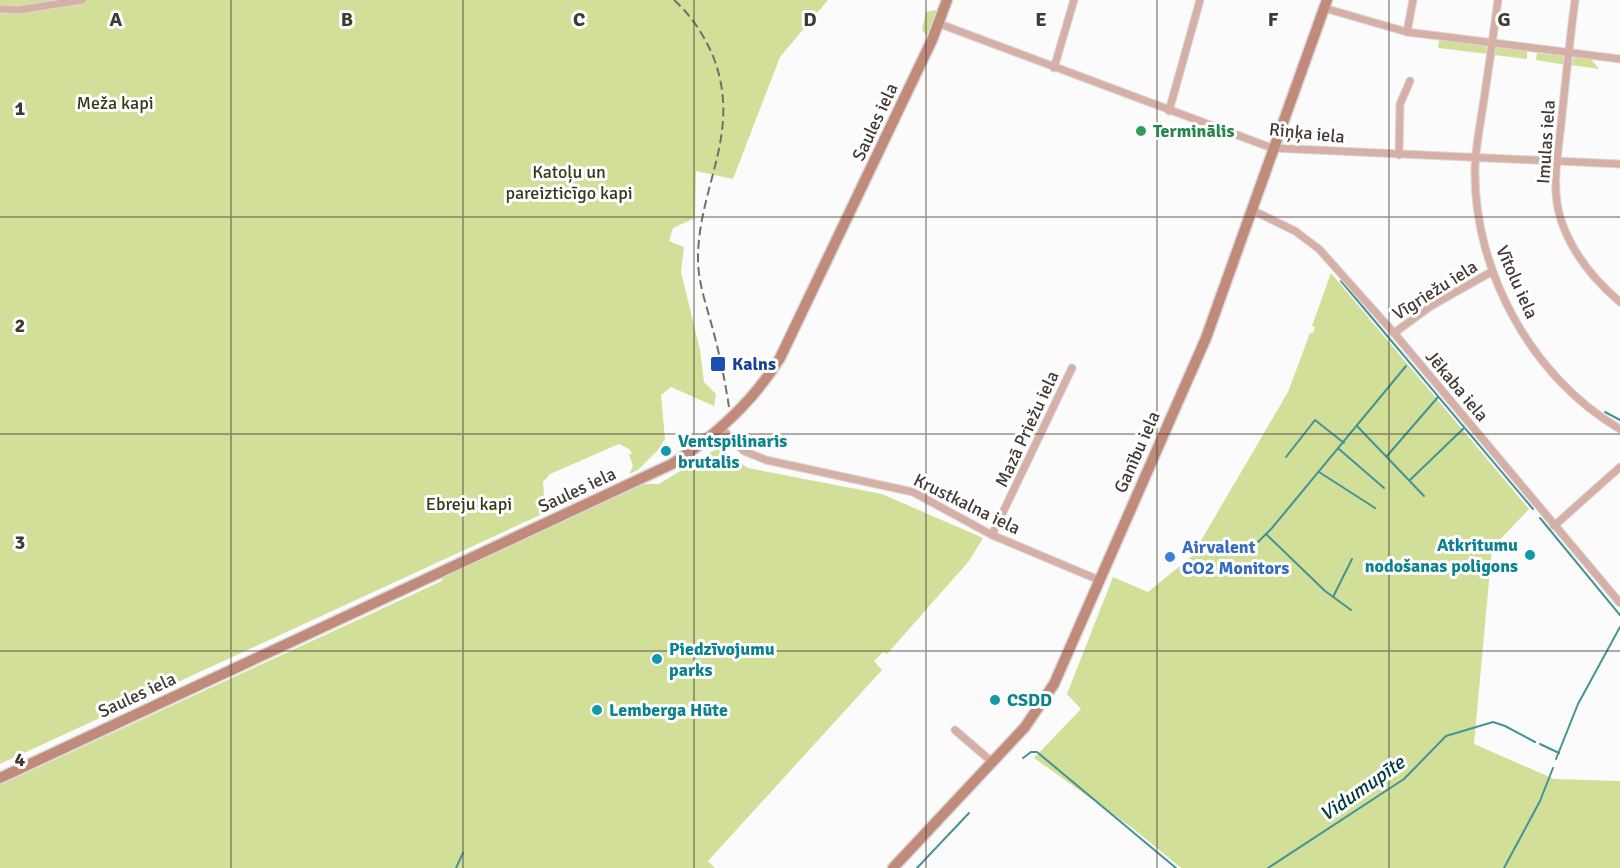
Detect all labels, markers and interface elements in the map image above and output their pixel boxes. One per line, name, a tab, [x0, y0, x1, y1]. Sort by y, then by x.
text: A	[110, 7, 123, 32]
text: B	[341, 7, 353, 32]
text: C	[573, 7, 585, 32]
text: D	[803, 7, 817, 32]
text: E	[1035, 7, 1047, 32]
text: F	[1268, 7, 1279, 32]
text: G	[1497, 7, 1511, 32]
street label: Saules iela	[847, 80, 903, 164]
park label: Meža kapi	[76, 92, 154, 114]
text: 1	[15, 96, 26, 121]
street label: Imulas iela	[1532, 99, 1560, 185]
street label: Riņķa iela	[1268, 118, 1346, 148]
place label: Terminālis	[1153, 120, 1234, 142]
marker: Terminālis	[1134, 124, 1148, 138]
park label: Katoļu un pareizticīgo kapi	[505, 161, 633, 204]
street label: Vītolu iela	[1491, 242, 1543, 322]
street label: Vīgriežu iela	[1389, 255, 1481, 325]
text: 2	[15, 313, 25, 338]
street label: Jēkaba iela	[1421, 346, 1493, 426]
place label: Kalns	[732, 353, 776, 375]
marker: Kalns	[709, 355, 727, 373]
street label: Mazā Priežu iela	[990, 367, 1064, 491]
street label: Ganību iela	[1109, 408, 1165, 496]
place label: Ventspilinaris brutalis	[678, 430, 787, 473]
marker: Ventspilinaris brutalis	[659, 444, 673, 458]
street label: Saules iela	[535, 462, 619, 518]
street label: Krustkalna iela	[910, 469, 1024, 539]
park label: Ebreju kapi	[426, 493, 512, 515]
text: 3	[15, 530, 25, 555]
place label: Atkritumu nodošanas poligons	[1365, 534, 1518, 577]
place label: Airvalent CO2 Monitors	[1182, 536, 1289, 579]
marker: Atkritumu nodošanas poligons	[1523, 548, 1537, 562]
marker: Airvalent CO2 Monitors	[1163, 550, 1177, 564]
place label: Piedzīvojumu parks	[669, 638, 775, 681]
marker: Piedzīvojumu parks	[650, 652, 664, 666]
street label: Saules iela	[95, 667, 179, 723]
place label: CSDD	[1007, 689, 1052, 711]
marker: CSDD	[988, 693, 1002, 707]
place label: Lemberga Hūte	[609, 699, 728, 721]
marker: Lemberga Hūte	[590, 703, 604, 717]
text: 4	[15, 747, 26, 772]
water label: Vidumupīte	[1315, 749, 1410, 827]

